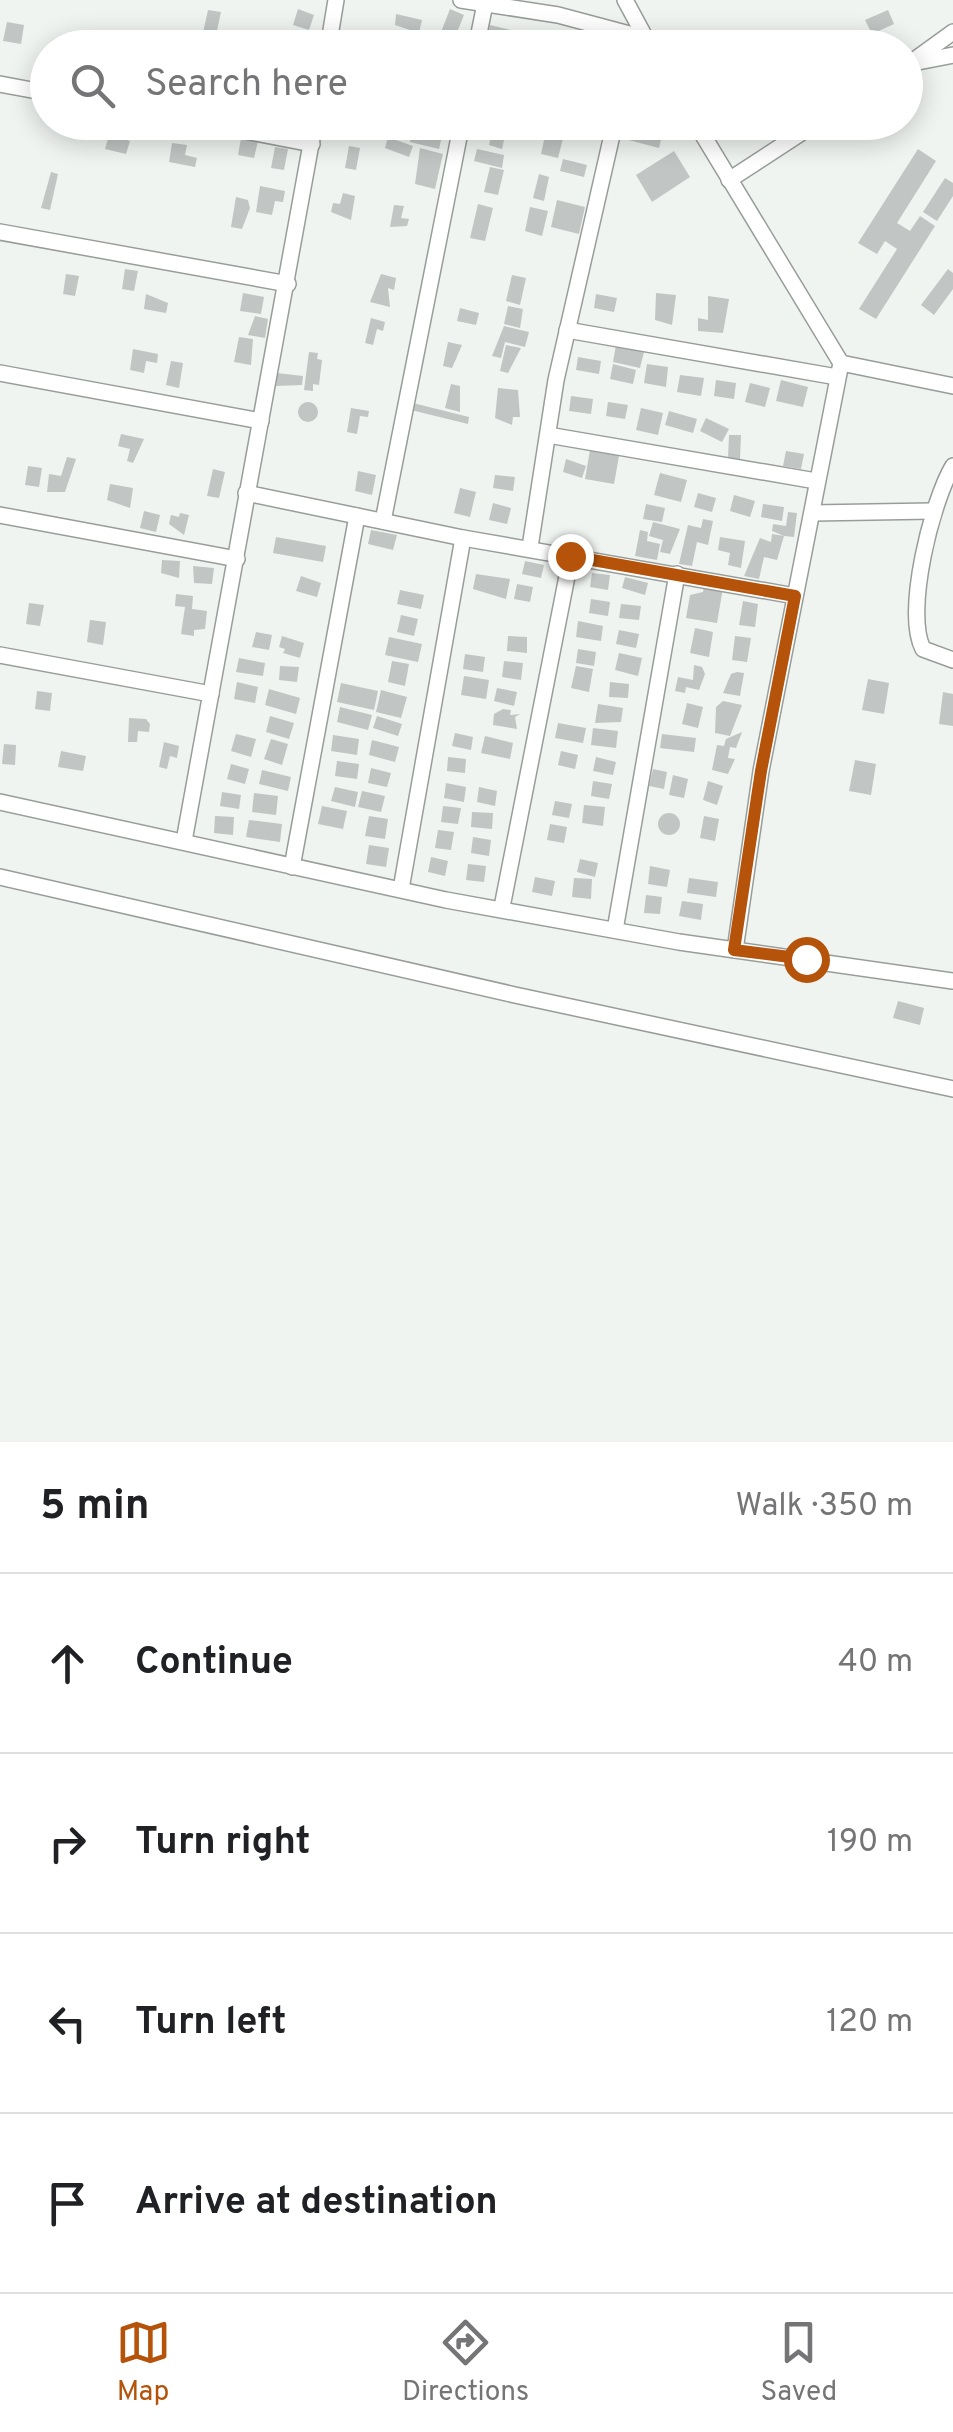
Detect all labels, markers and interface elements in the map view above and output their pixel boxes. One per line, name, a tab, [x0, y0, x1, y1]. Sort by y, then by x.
search box	[30, 30, 923, 140]
icon: search	[65, 58, 120, 113]
text: Search here	[145, 61, 348, 110]
route end	[548, 534, 594, 580]
route start	[784, 937, 830, 983]
text: 5 min	[40, 1481, 150, 1534]
text: Walk · 350 m	[735, 1487, 913, 1527]
icon: ahead	[40, 1636, 95, 1691]
text: Continue	[135, 1639, 293, 1688]
text: 40 m	[838, 1643, 913, 1683]
icon: right	[40, 1816, 95, 1871]
text: Turn right	[135, 1819, 310, 1868]
text: 190 m	[827, 1823, 913, 1863]
icon: left	[40, 1996, 95, 2051]
text: Turn left	[135, 1999, 287, 2048]
text: 120 m	[826, 2003, 913, 2043]
icon: arrive	[40, 2176, 95, 2231]
text: Arrive at destination	[135, 2179, 498, 2228]
tab: Map	[116, 2315, 171, 2411]
tab: Directions	[402, 2315, 529, 2411]
tab: Saved	[760, 2315, 837, 2411]

